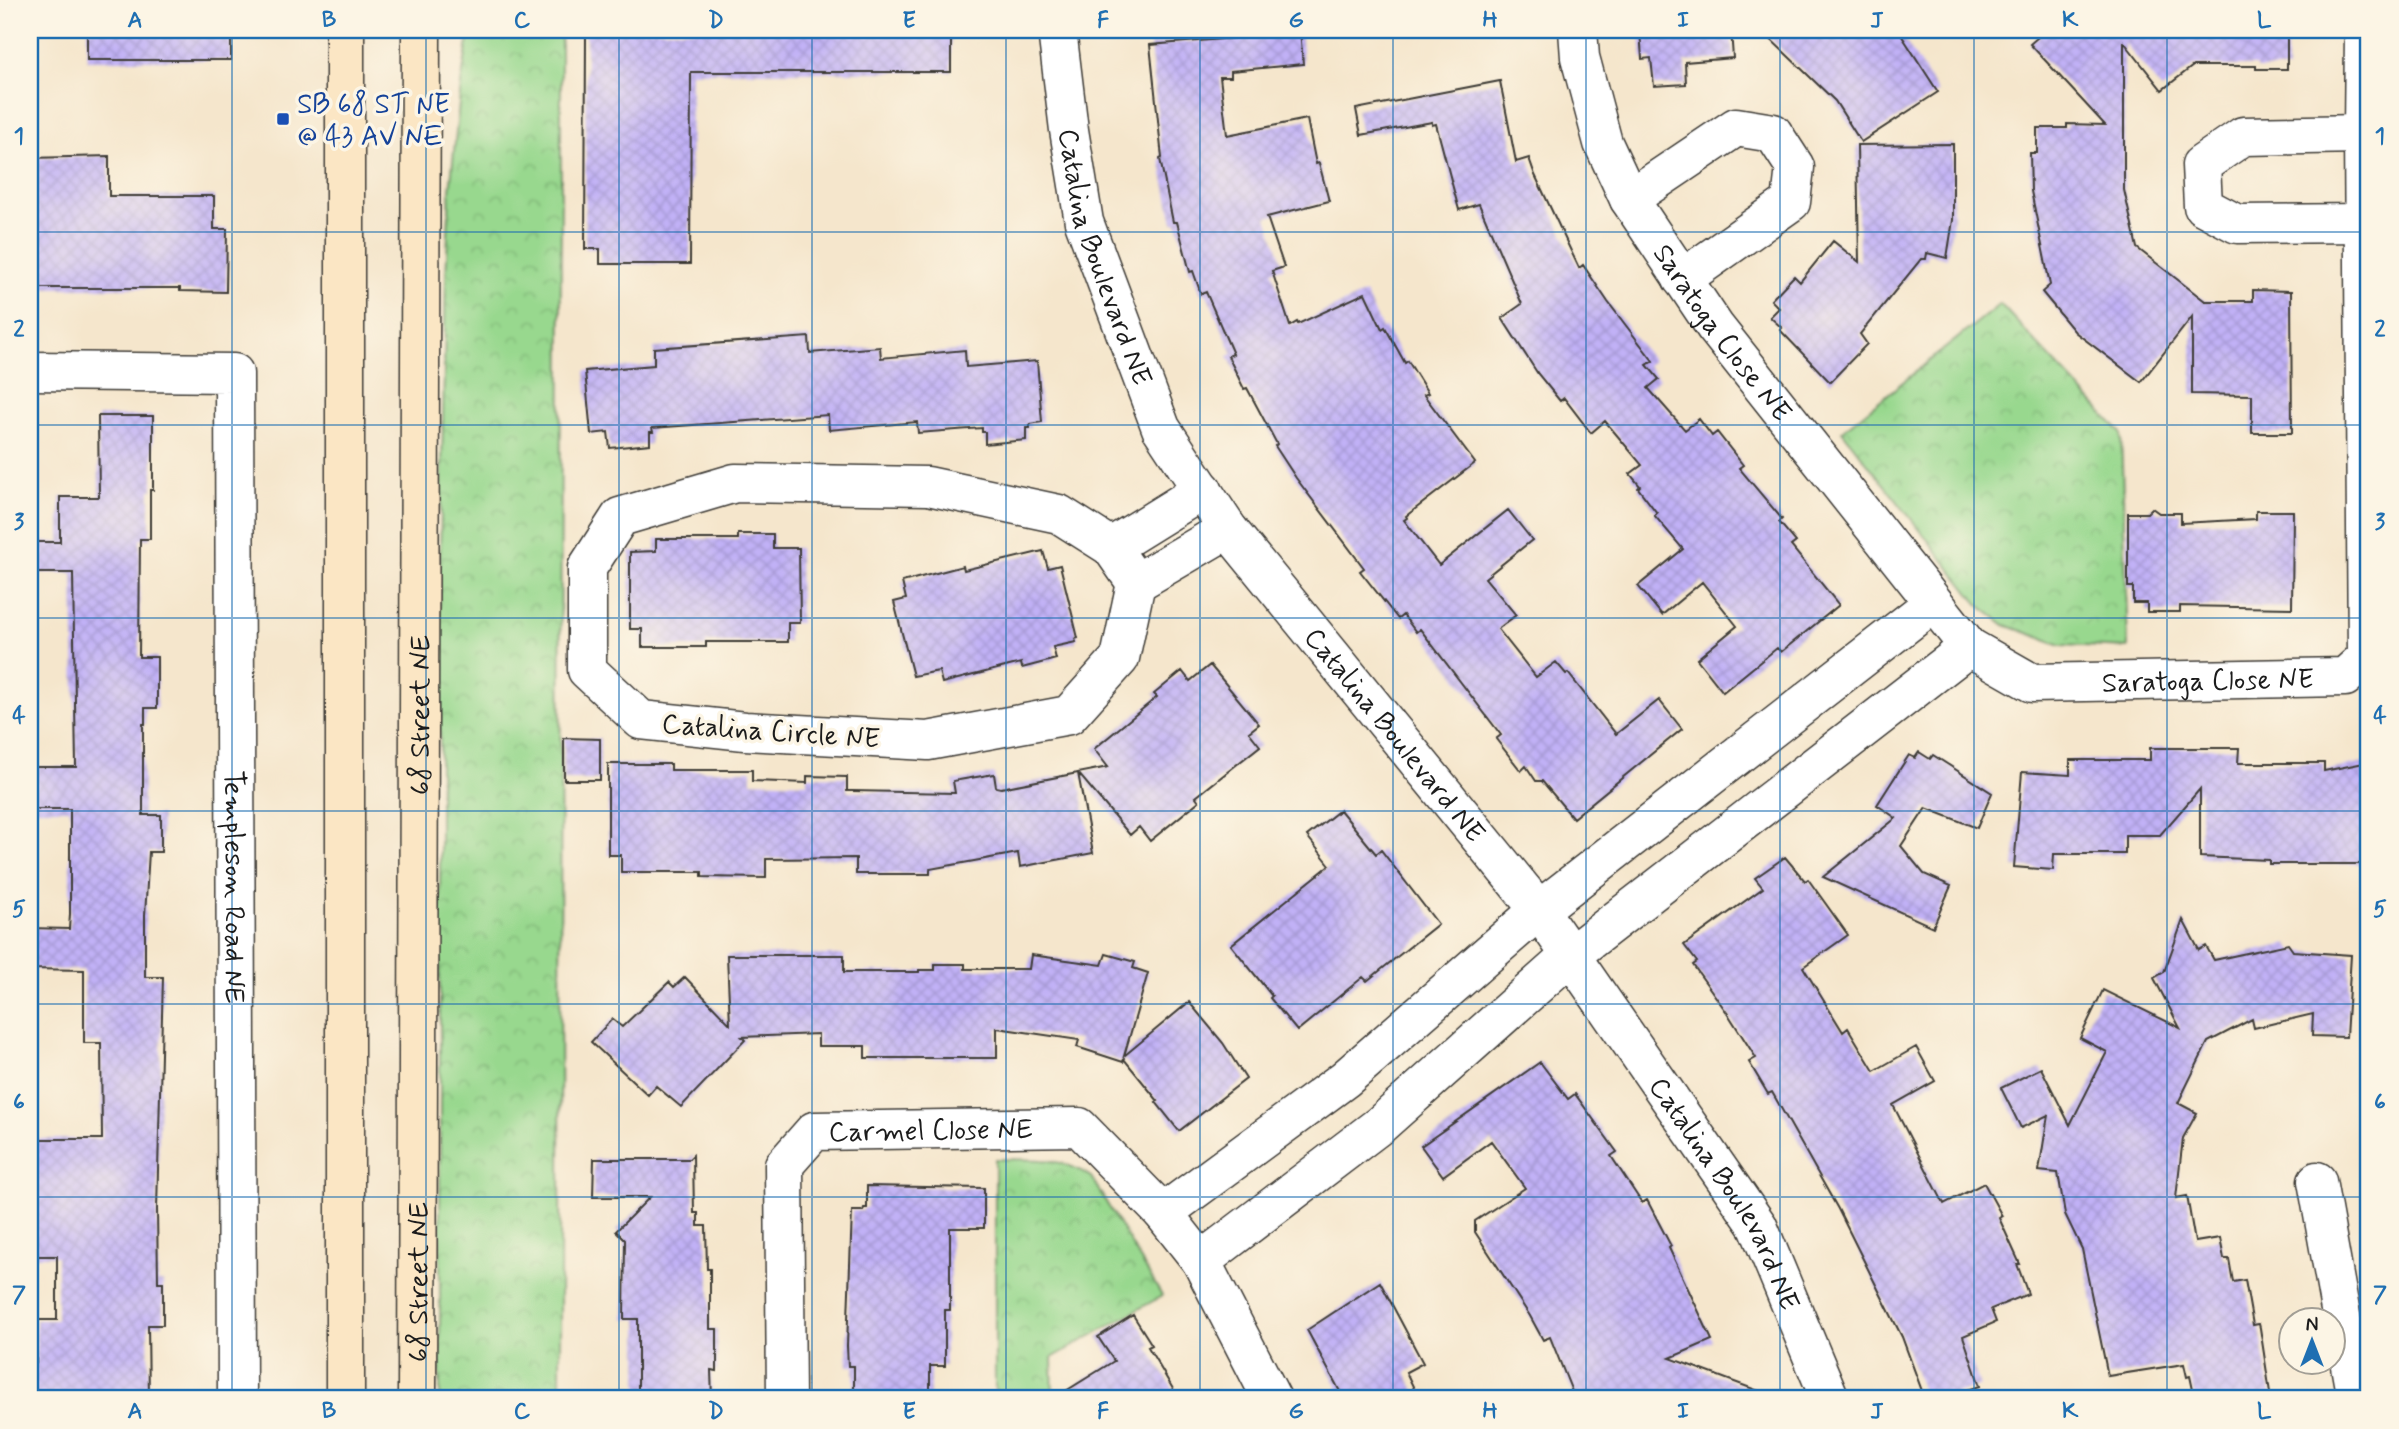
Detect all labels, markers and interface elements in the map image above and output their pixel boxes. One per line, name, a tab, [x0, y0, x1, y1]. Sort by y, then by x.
text: A	[127, 6, 143, 36]
text: B	[322, 6, 337, 36]
text: C	[514, 6, 531, 36]
text: D	[708, 6, 724, 36]
text: E	[902, 6, 916, 36]
text: F	[1097, 6, 1109, 36]
text: G	[1288, 6, 1304, 36]
text: H	[1482, 6, 1498, 36]
text: I	[1677, 6, 1689, 36]
text: J	[1870, 6, 1884, 36]
text: K	[2062, 6, 2079, 36]
text: L	[2257, 6, 2272, 36]
place label: SB 68 ST NE @ 43 AV NE	[297, 87, 450, 156]
marker: SB 68 ST NE @ 43 AV NE	[275, 111, 291, 127]
text: 1	[14, 122, 24, 152]
text: 1	[2375, 122, 2385, 152]
street label: Catalina Boulevard NE	[1048, 126, 1159, 391]
street label: Saratoga Close NE	[1643, 237, 1799, 430]
text: 2	[13, 315, 25, 345]
text: 2	[2374, 315, 2386, 345]
text: 3	[14, 508, 25, 538]
text: 3	[2375, 508, 2386, 538]
street label: Catalina Boulevard NE	[1295, 621, 1493, 851]
street label: 68 Street NE	[403, 635, 440, 795]
street label: Saratoga Close NE	[2101, 662, 2314, 703]
text: 4	[12, 701, 26, 731]
text: 4	[2373, 701, 2387, 731]
street label: Catalina Circle NE	[660, 706, 881, 759]
street label: Templeson Road NE	[214, 770, 252, 1004]
text: 5	[12, 895, 26, 925]
text: 5	[2373, 895, 2387, 925]
street label: Catalina Boulevard NE	[1639, 1071, 1807, 1317]
text: 6	[13, 1088, 25, 1118]
text: 6	[2374, 1088, 2386, 1118]
street label: Carmel Close NE	[828, 1112, 1033, 1152]
street label: 68 Street NE	[401, 1202, 439, 1362]
text: 7	[12, 1281, 26, 1311]
text: 7	[2373, 1281, 2387, 1311]
north arrow	[2276, 1306, 2346, 1376]
text: N	[2306, 1313, 2318, 1338]
text: A	[127, 1397, 143, 1427]
text: B	[322, 1397, 337, 1427]
text: C	[514, 1397, 531, 1427]
text: D	[708, 1397, 724, 1427]
text: E	[902, 1397, 916, 1427]
text: F	[1097, 1397, 1109, 1427]
text: G	[1288, 1397, 1304, 1427]
text: H	[1482, 1397, 1498, 1427]
text: I	[1677, 1397, 1689, 1427]
text: J	[1870, 1397, 1884, 1427]
text: K	[2062, 1397, 2079, 1427]
text: L	[2257, 1397, 2272, 1427]

